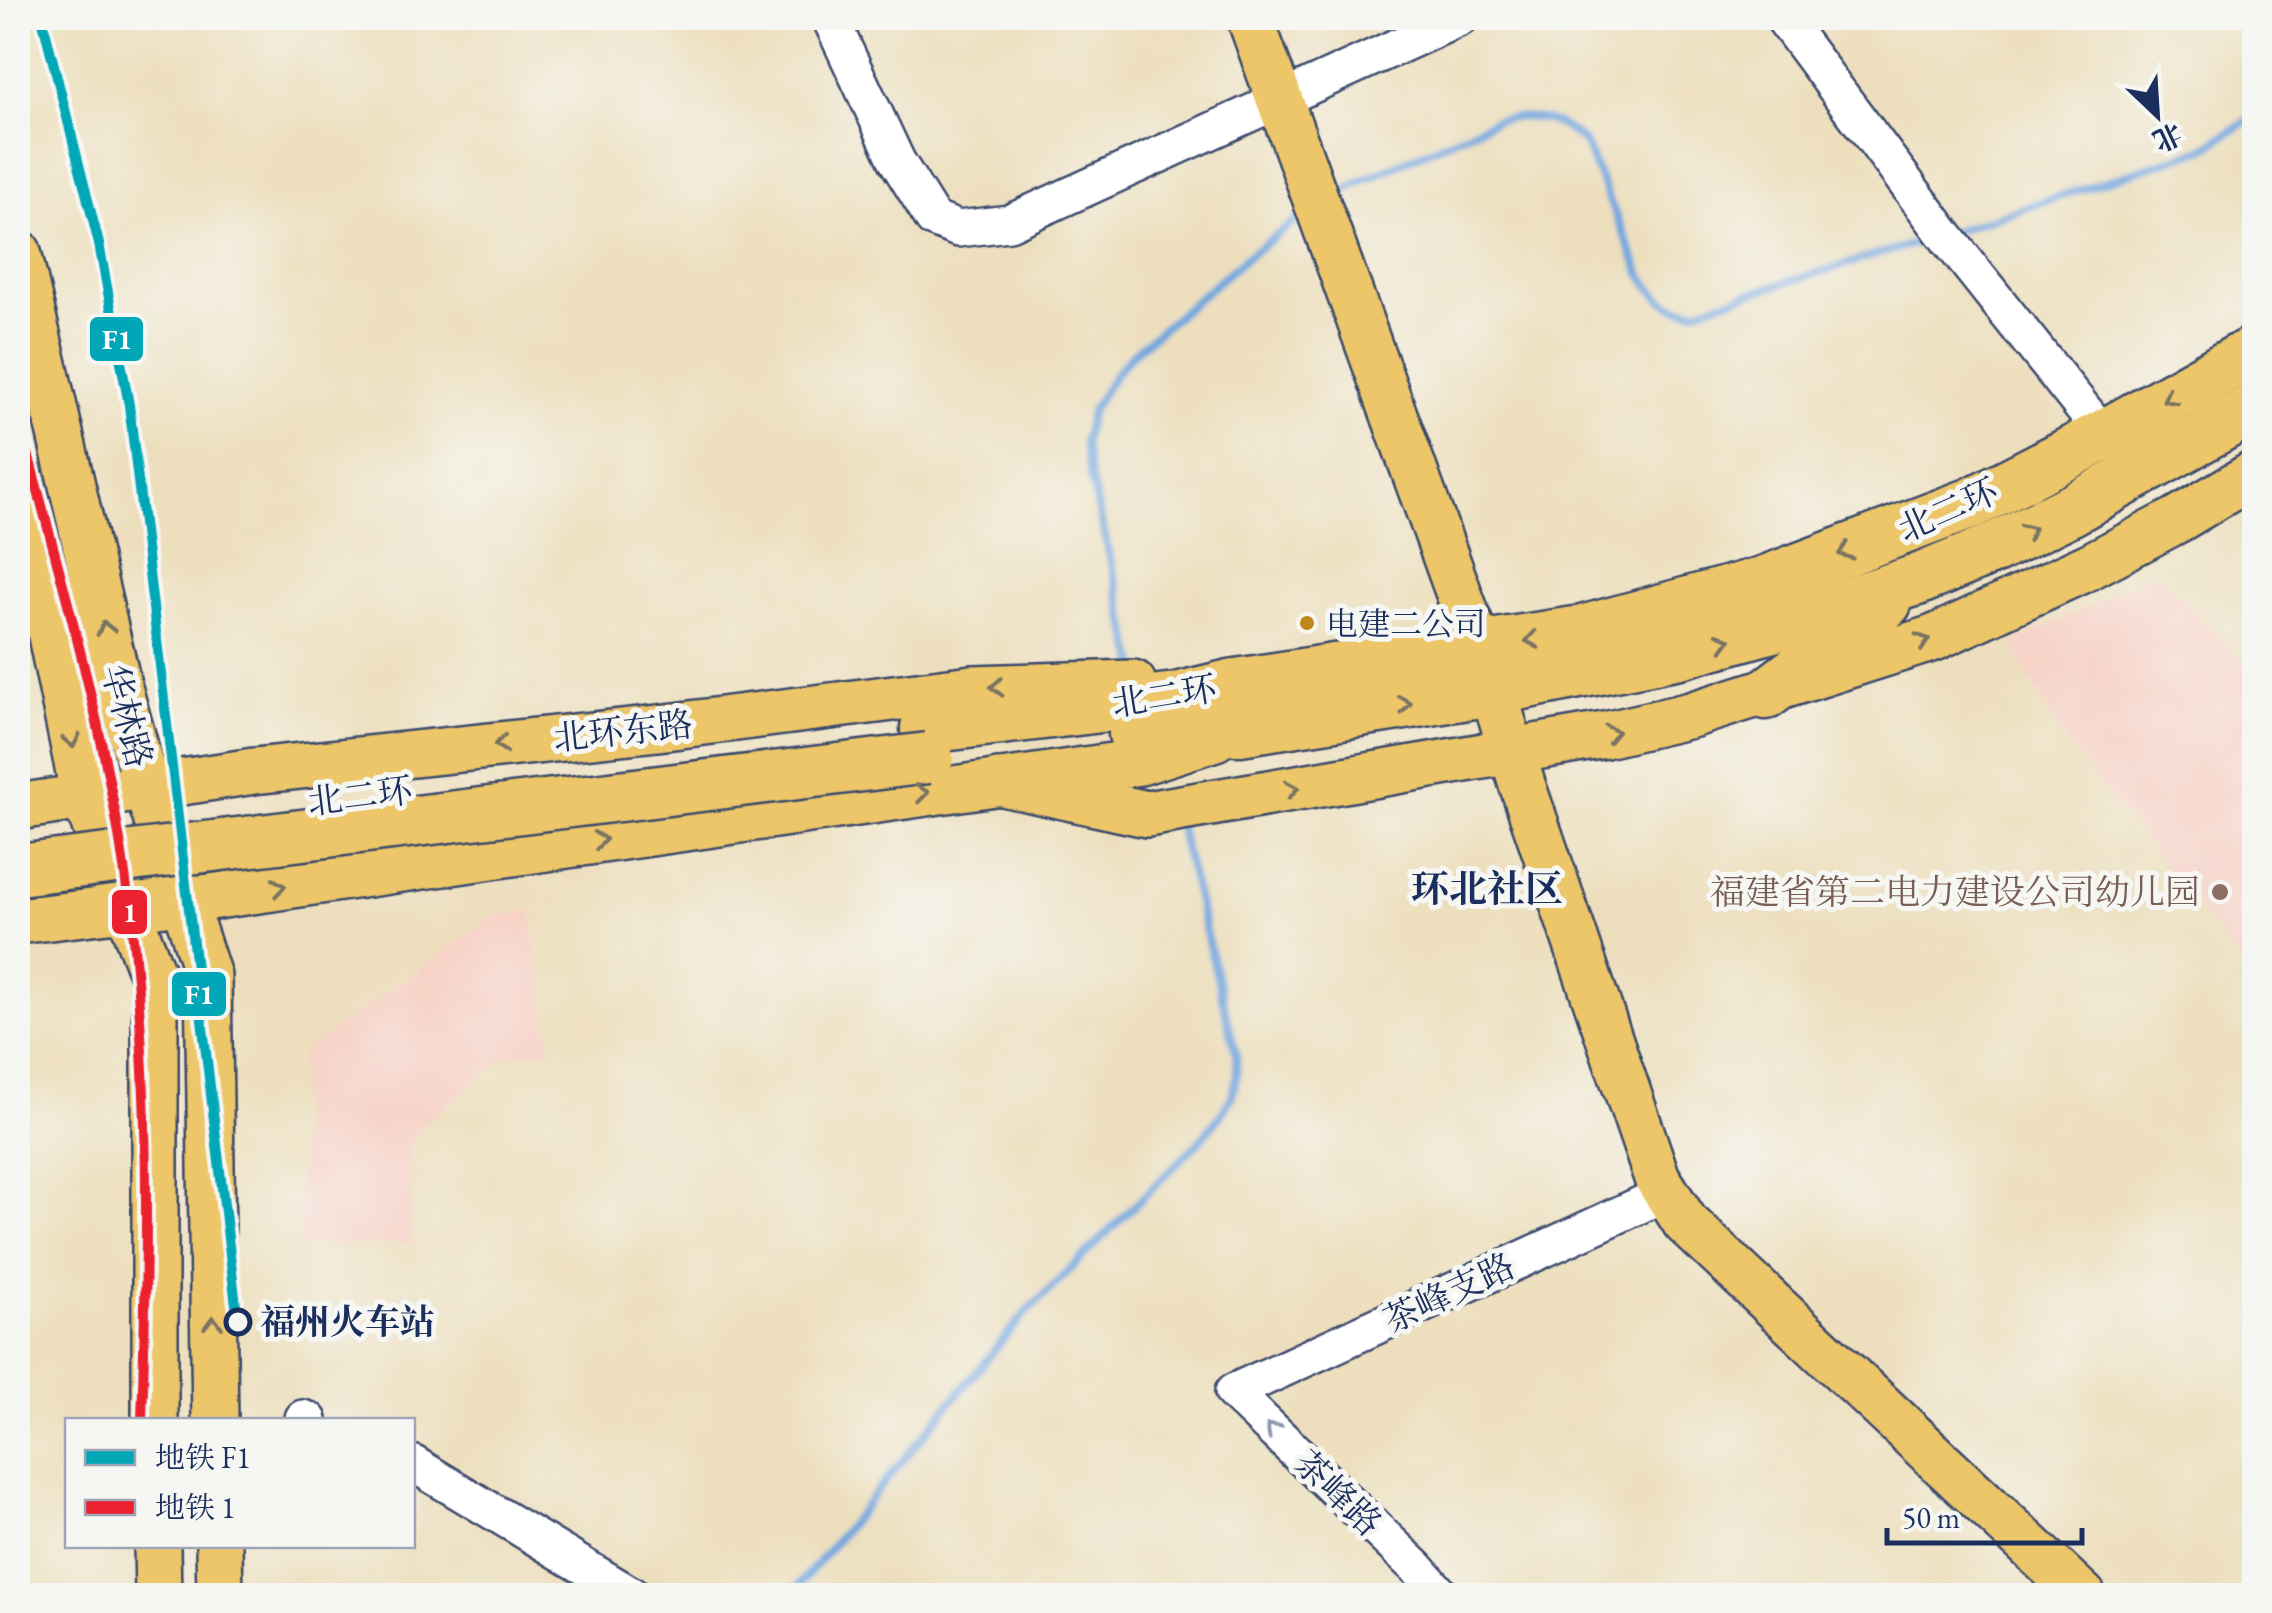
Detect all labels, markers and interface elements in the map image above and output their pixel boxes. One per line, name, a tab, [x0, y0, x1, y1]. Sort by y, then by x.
north arrow	[2107, 65, 2207, 165]
text: 北	[2147, 115, 2188, 160]
line badge: F1	[88, 315, 145, 363]
text: F1	[102, 321, 132, 357]
one-way arrow	[2162, 386, 2180, 406]
street label: 北二环	[1891, 468, 2005, 551]
one-way arrow	[2019, 523, 2037, 543]
one-way arrow	[1837, 540, 1854, 561]
place label: 电建二公司	[1326, 603, 1486, 645]
marker: 电建二公司	[1297, 613, 1317, 633]
one-way arrow	[96, 620, 117, 637]
one-way arrow	[1524, 629, 1541, 650]
one-way arrow	[1715, 632, 1732, 653]
one-way arrow	[1914, 632, 1931, 653]
street label: 华林路	[92, 659, 163, 772]
street label: 北二环	[1109, 665, 1219, 726]
one-way arrow	[989, 677, 1005, 698]
one-way arrow	[1397, 694, 1414, 715]
street label: 北环东路	[551, 701, 695, 760]
one-way arrow	[1603, 724, 1620, 745]
one-way arrow	[60, 733, 81, 750]
one-way arrow	[492, 733, 508, 754]
street label: 北二环	[305, 767, 415, 824]
one-way arrow	[1284, 780, 1300, 801]
one-way arrow	[914, 784, 930, 805]
one-way arrow	[592, 830, 609, 851]
district label: 环北社区	[1411, 864, 1563, 913]
place label: 福建省第二电力建设公司幼儿园	[1710, 869, 2200, 914]
one-way arrow	[270, 877, 287, 898]
marker: 福建省第二电力建设公司幼儿园	[2209, 881, 2231, 903]
line badge: 1	[110, 888, 149, 936]
text: 1	[123, 894, 137, 930]
line badge: F1	[170, 970, 228, 1018]
text: F1	[184, 976, 214, 1012]
street label: 茶峰支路	[1376, 1243, 1522, 1343]
place label: 福州火车站	[260, 1299, 435, 1344]
marker: 福州火车站	[225, 1309, 251, 1335]
one-way arrow	[202, 1315, 223, 1331]
legend	[65, 1418, 415, 1548]
one-way arrow	[1265, 1423, 1284, 1441]
text: 地铁 F1	[155, 1438, 251, 1477]
street label: 茶峰路	[1285, 1440, 1392, 1545]
scale bar	[1887, 1483, 2082, 1545]
text: 地铁 1	[155, 1488, 235, 1527]
text: 50 m	[1902, 1498, 1960, 1537]

